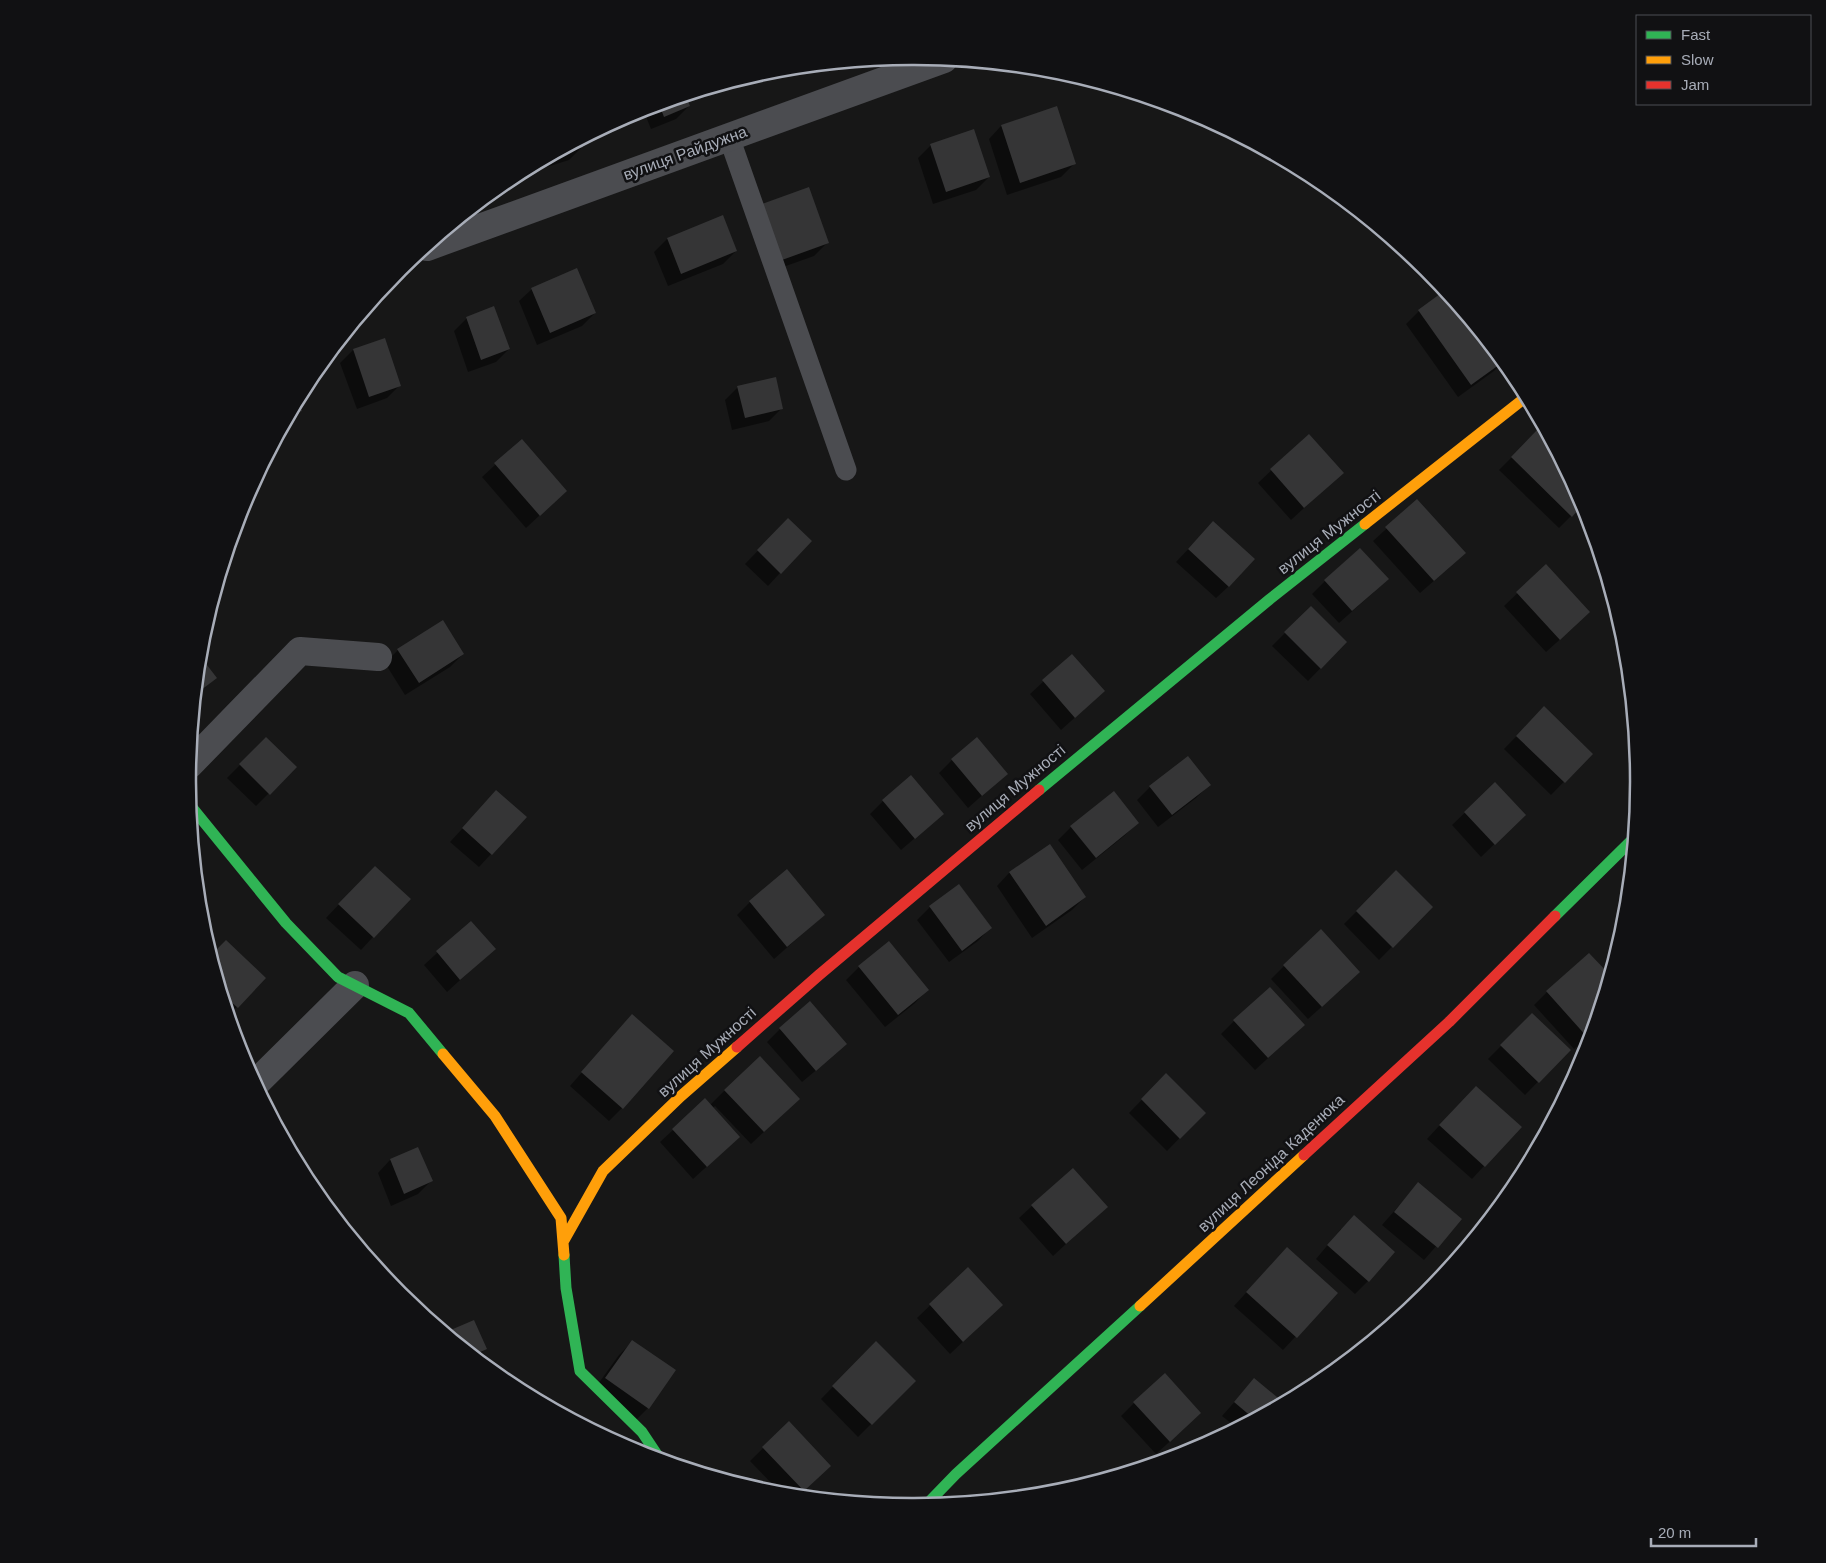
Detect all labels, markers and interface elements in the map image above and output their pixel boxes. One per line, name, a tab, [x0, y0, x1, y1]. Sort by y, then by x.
legend	[1636, 15, 1811, 105]
text: Fast	[1681, 26, 1711, 43]
text: Slow	[1681, 51, 1714, 68]
text: Jam	[1681, 76, 1709, 93]
street label: вулиця Райдужна	[621, 123, 749, 183]
street label: вулиця Мужності	[1274, 487, 1384, 577]
street label: вулиця Мужності	[962, 741, 1068, 835]
street label: вулиця Мужності	[655, 1004, 759, 1100]
street label: вулиця Леоніда Каденюка	[1195, 1091, 1348, 1235]
scale bar	[1651, 1516, 1756, 1548]
text: 20 m	[1658, 1524, 1691, 1541]

